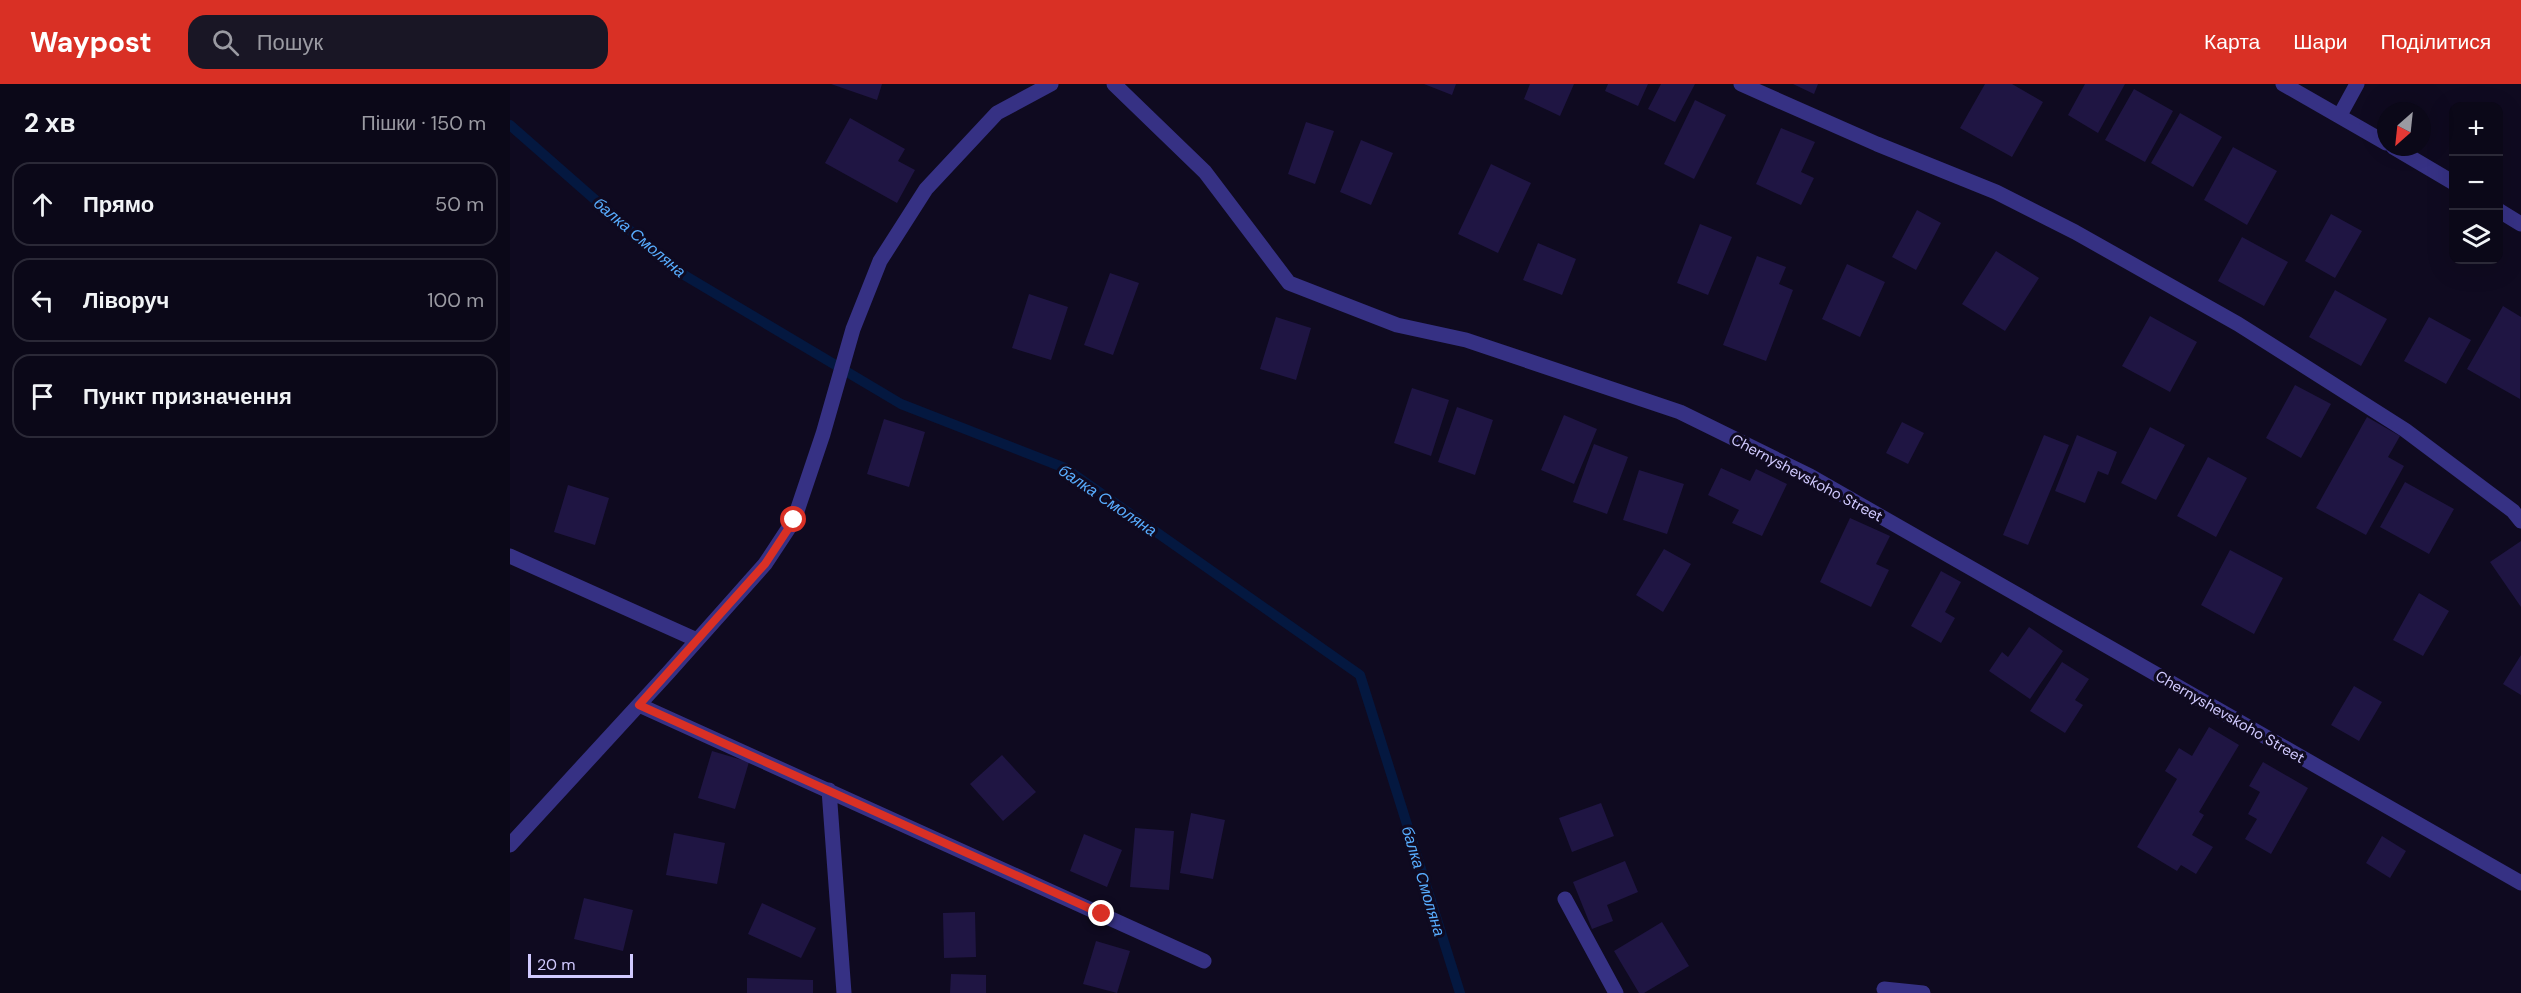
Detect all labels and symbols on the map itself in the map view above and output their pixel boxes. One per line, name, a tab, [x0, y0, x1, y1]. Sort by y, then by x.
north arrow	[2377, 102, 2431, 156]
water label: балка Смоляна	[589, 193, 690, 282]
street label: Chernyshevskoho Street	[1728, 429, 1886, 527]
water label: балка Смоляна	[1055, 460, 1161, 541]
route start	[780, 506, 806, 532]
street label: Chernyshevskoho Street	[2152, 666, 2308, 768]
water label: балка Смоляна	[1397, 824, 1450, 939]
route end	[1088, 900, 1114, 926]
scale bar	[528, 951, 633, 978]

